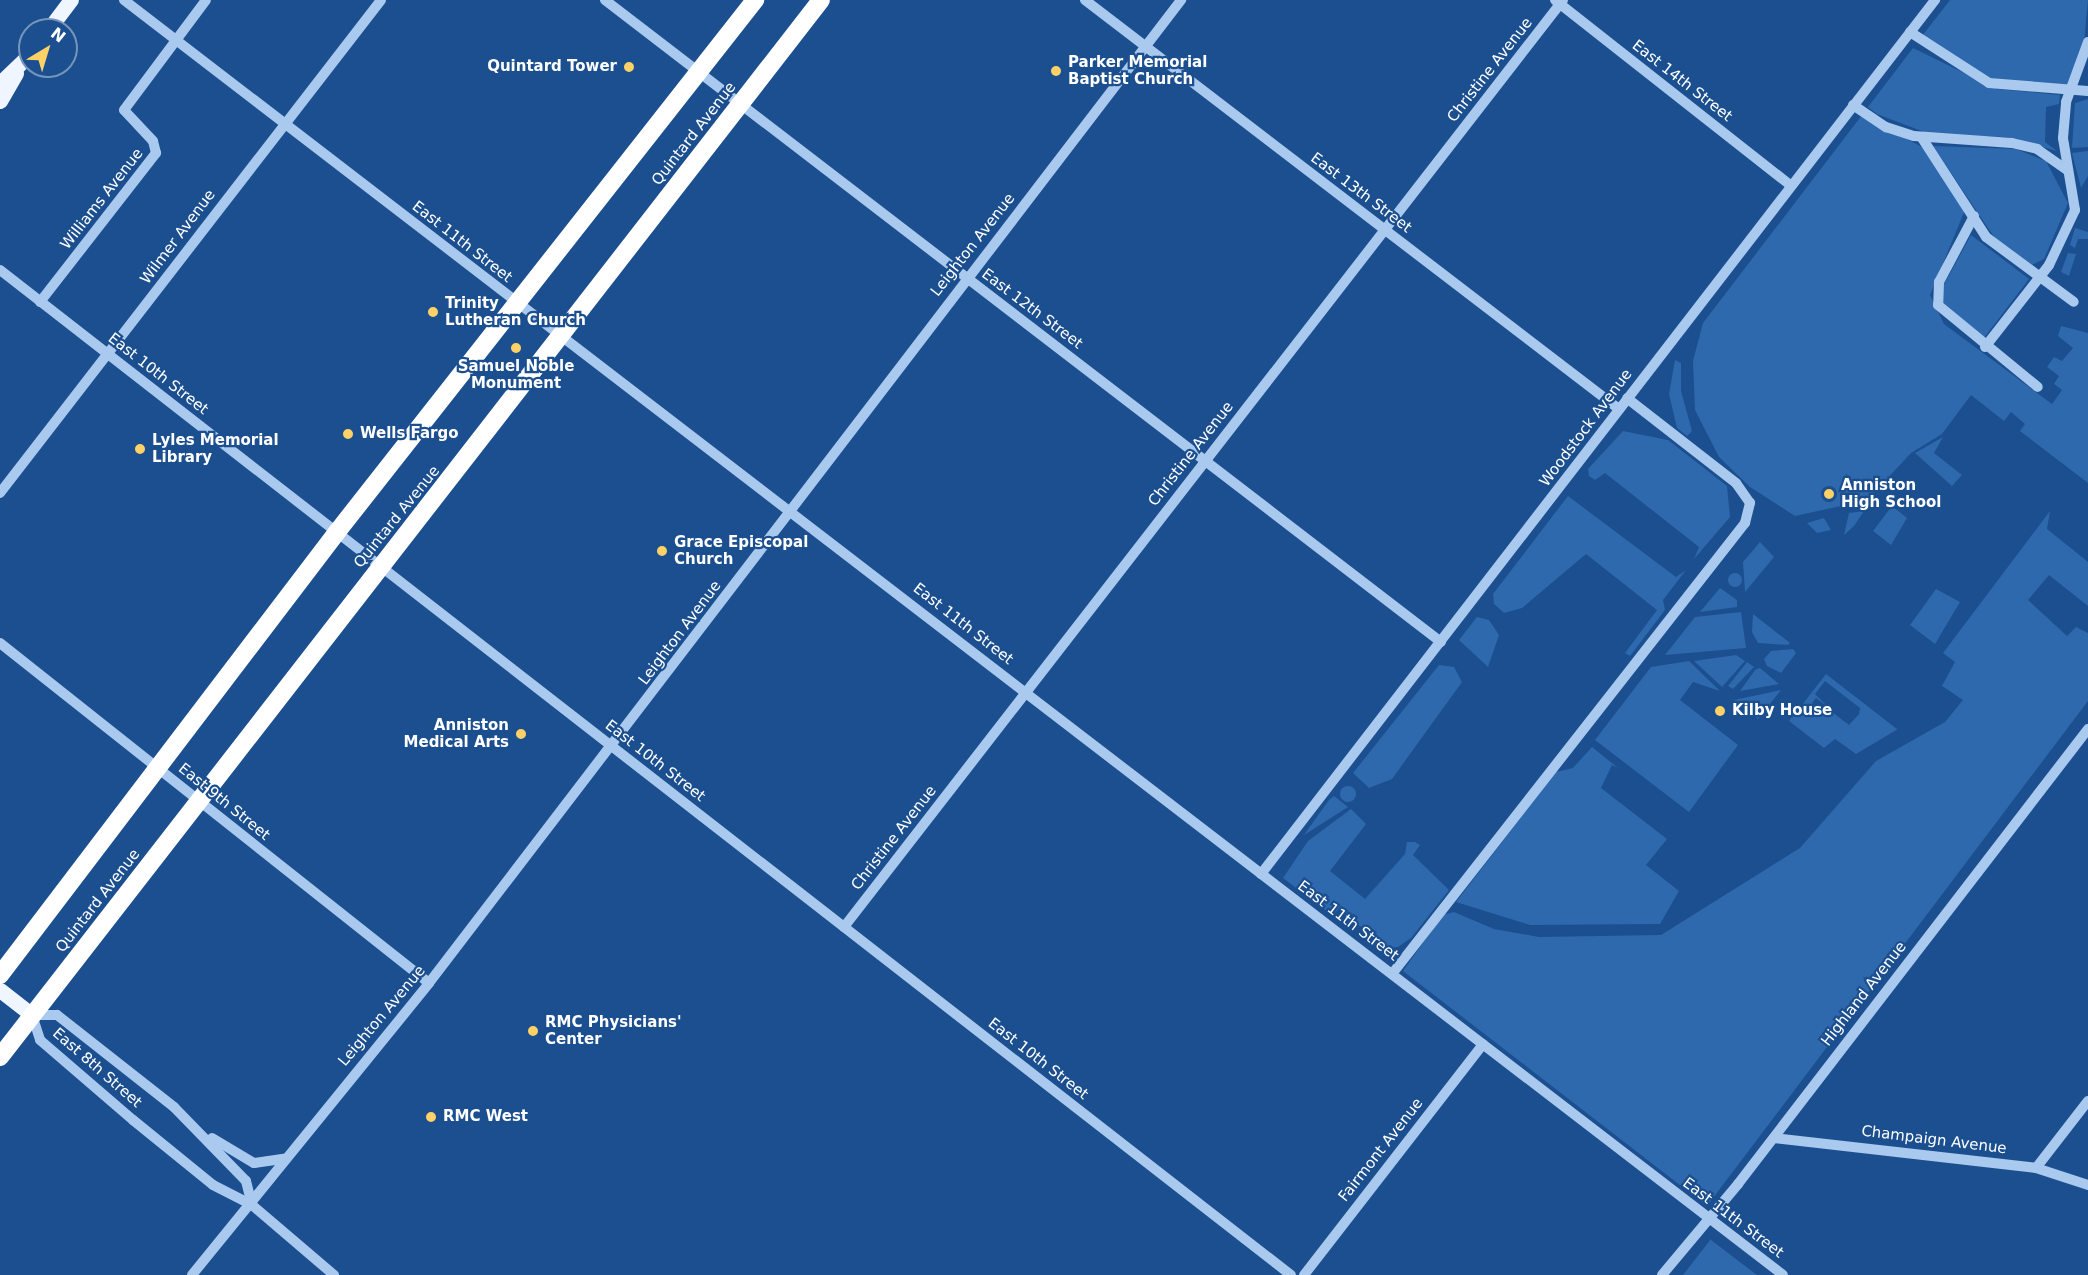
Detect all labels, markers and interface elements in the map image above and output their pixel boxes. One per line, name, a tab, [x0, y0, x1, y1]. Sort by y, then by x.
street label: Christine Avenue	[1444, 14, 1536, 126]
north arrow	[18, 18, 78, 78]
text: N	[47, 23, 69, 47]
street label: East 14th Street	[1628, 36, 1736, 126]
place label: Parker Memorial Baptist Church	[1068, 53, 1207, 88]
place label: Quintard Tower	[487, 58, 617, 76]
marker: Quintard Tower	[622, 60, 636, 74]
marker: Parker Memorial Baptist Church	[1049, 64, 1063, 78]
street label: Quintard Avenue	[648, 79, 740, 189]
street label: Williams Avenue	[57, 145, 147, 253]
street label: East 13th Street	[1307, 149, 1415, 237]
street label: Wilmer Avenue	[137, 186, 219, 288]
street label: Leighton Avenue	[927, 190, 1019, 300]
street label: East 11th Street	[408, 197, 516, 287]
street label: East 12th Street	[978, 265, 1086, 353]
place label: Trinity Lutheran Church	[445, 294, 586, 329]
marker: Trinity Lutheran Church	[426, 305, 440, 319]
street label: East 10th Street	[104, 329, 212, 419]
marker: Samuel Noble Monument	[509, 341, 523, 355]
place label: Samuel Noble Monument	[458, 357, 574, 392]
street label: Woodstock Avenue	[1536, 366, 1636, 490]
street label: Christine Avenue	[1145, 398, 1237, 510]
place label: Wells Fargo	[360, 425, 459, 443]
marker: Wells Fargo	[341, 427, 355, 441]
place label: Lyles Memorial Library	[152, 431, 279, 466]
marker: Lyles Memorial Library	[133, 442, 147, 456]
street label: Quintard Avenue	[350, 462, 444, 572]
place label: Anniston High School	[1841, 476, 1941, 511]
marker: Anniston High School	[1822, 487, 1836, 501]
place label: Grace Episcopal Church	[674, 533, 808, 568]
marker: Grace Episcopal Church	[655, 544, 669, 558]
street label: Leighton Avenue	[635, 577, 725, 689]
street label: East 11th Street	[909, 579, 1017, 669]
place label: Kilby House	[1732, 702, 1832, 720]
marker: Kilby House	[1713, 704, 1727, 718]
place label: Anniston Medical Arts	[404, 716, 509, 751]
street label: East 10th Street	[601, 716, 709, 806]
marker: Anniston Medical Arts	[514, 727, 528, 741]
street label: East 9th Street	[175, 760, 273, 844]
street label: Christine Avenue	[848, 782, 940, 894]
street label: Quintard Avenue	[52, 846, 144, 956]
street label: East 11th Street	[1294, 877, 1402, 965]
street label: Highland Avenue	[1818, 938, 1910, 1050]
street label: Leighton Avenue	[335, 962, 429, 1070]
place label: RMC Physicians' Center	[545, 1013, 682, 1048]
street label: East 10th Street	[984, 1014, 1092, 1104]
street label: East 8th Street	[49, 1024, 145, 1112]
marker: RMC Physicians' Center	[526, 1024, 540, 1038]
street label: Fairmont Avenue	[1335, 1095, 1427, 1205]
place label: RMC West	[443, 1108, 528, 1126]
marker: RMC West	[424, 1110, 438, 1124]
street label: Champaign Avenue	[1860, 1122, 2008, 1158]
street label: East 11th Street	[1679, 1174, 1787, 1262]

